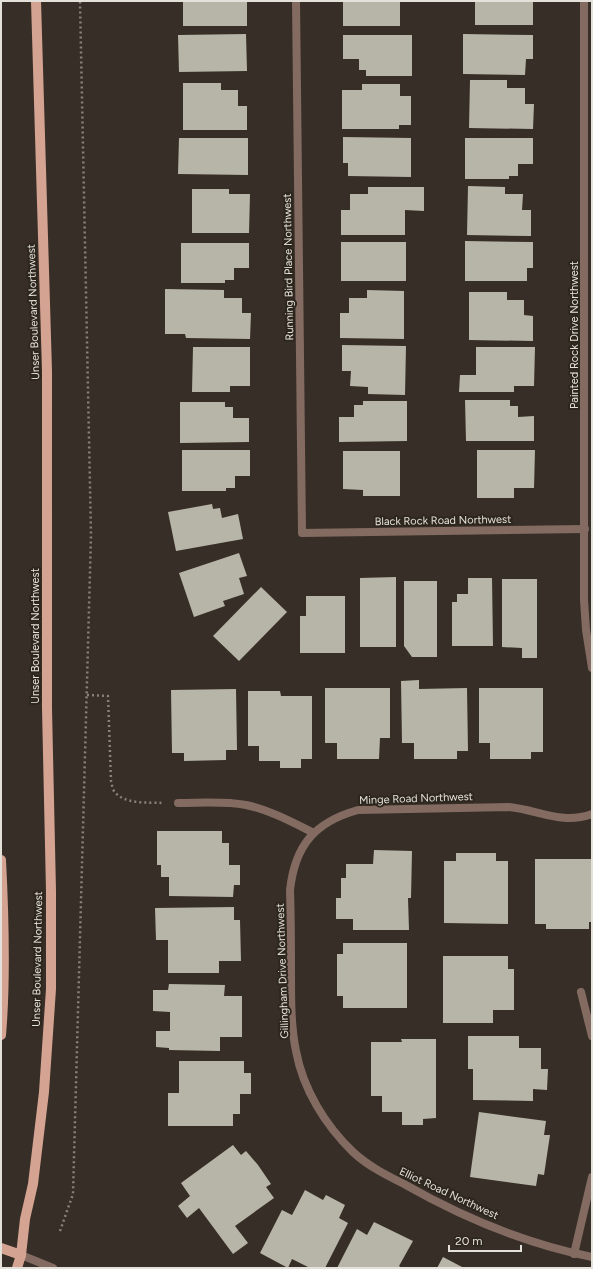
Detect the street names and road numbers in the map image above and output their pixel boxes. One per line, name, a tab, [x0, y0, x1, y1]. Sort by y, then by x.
street label: Running Bird Place Northwest	[281, 193, 296, 341]
street label: Unser Boulevard Northwest	[25, 244, 42, 380]
street label: Painted Rock Drive Northwest	[568, 261, 581, 409]
street label: Black Rock Road Northwest	[375, 513, 511, 528]
street label: Unser Boulevard Northwest	[29, 568, 42, 704]
street label: Minge Road Northwest	[359, 790, 473, 807]
street label: Unser Boulevard Northwest	[30, 891, 45, 1027]
street label: Gillingham Drive Northwest	[274, 903, 291, 1039]
street label: Elliot Road Northwest	[397, 1165, 500, 1222]

